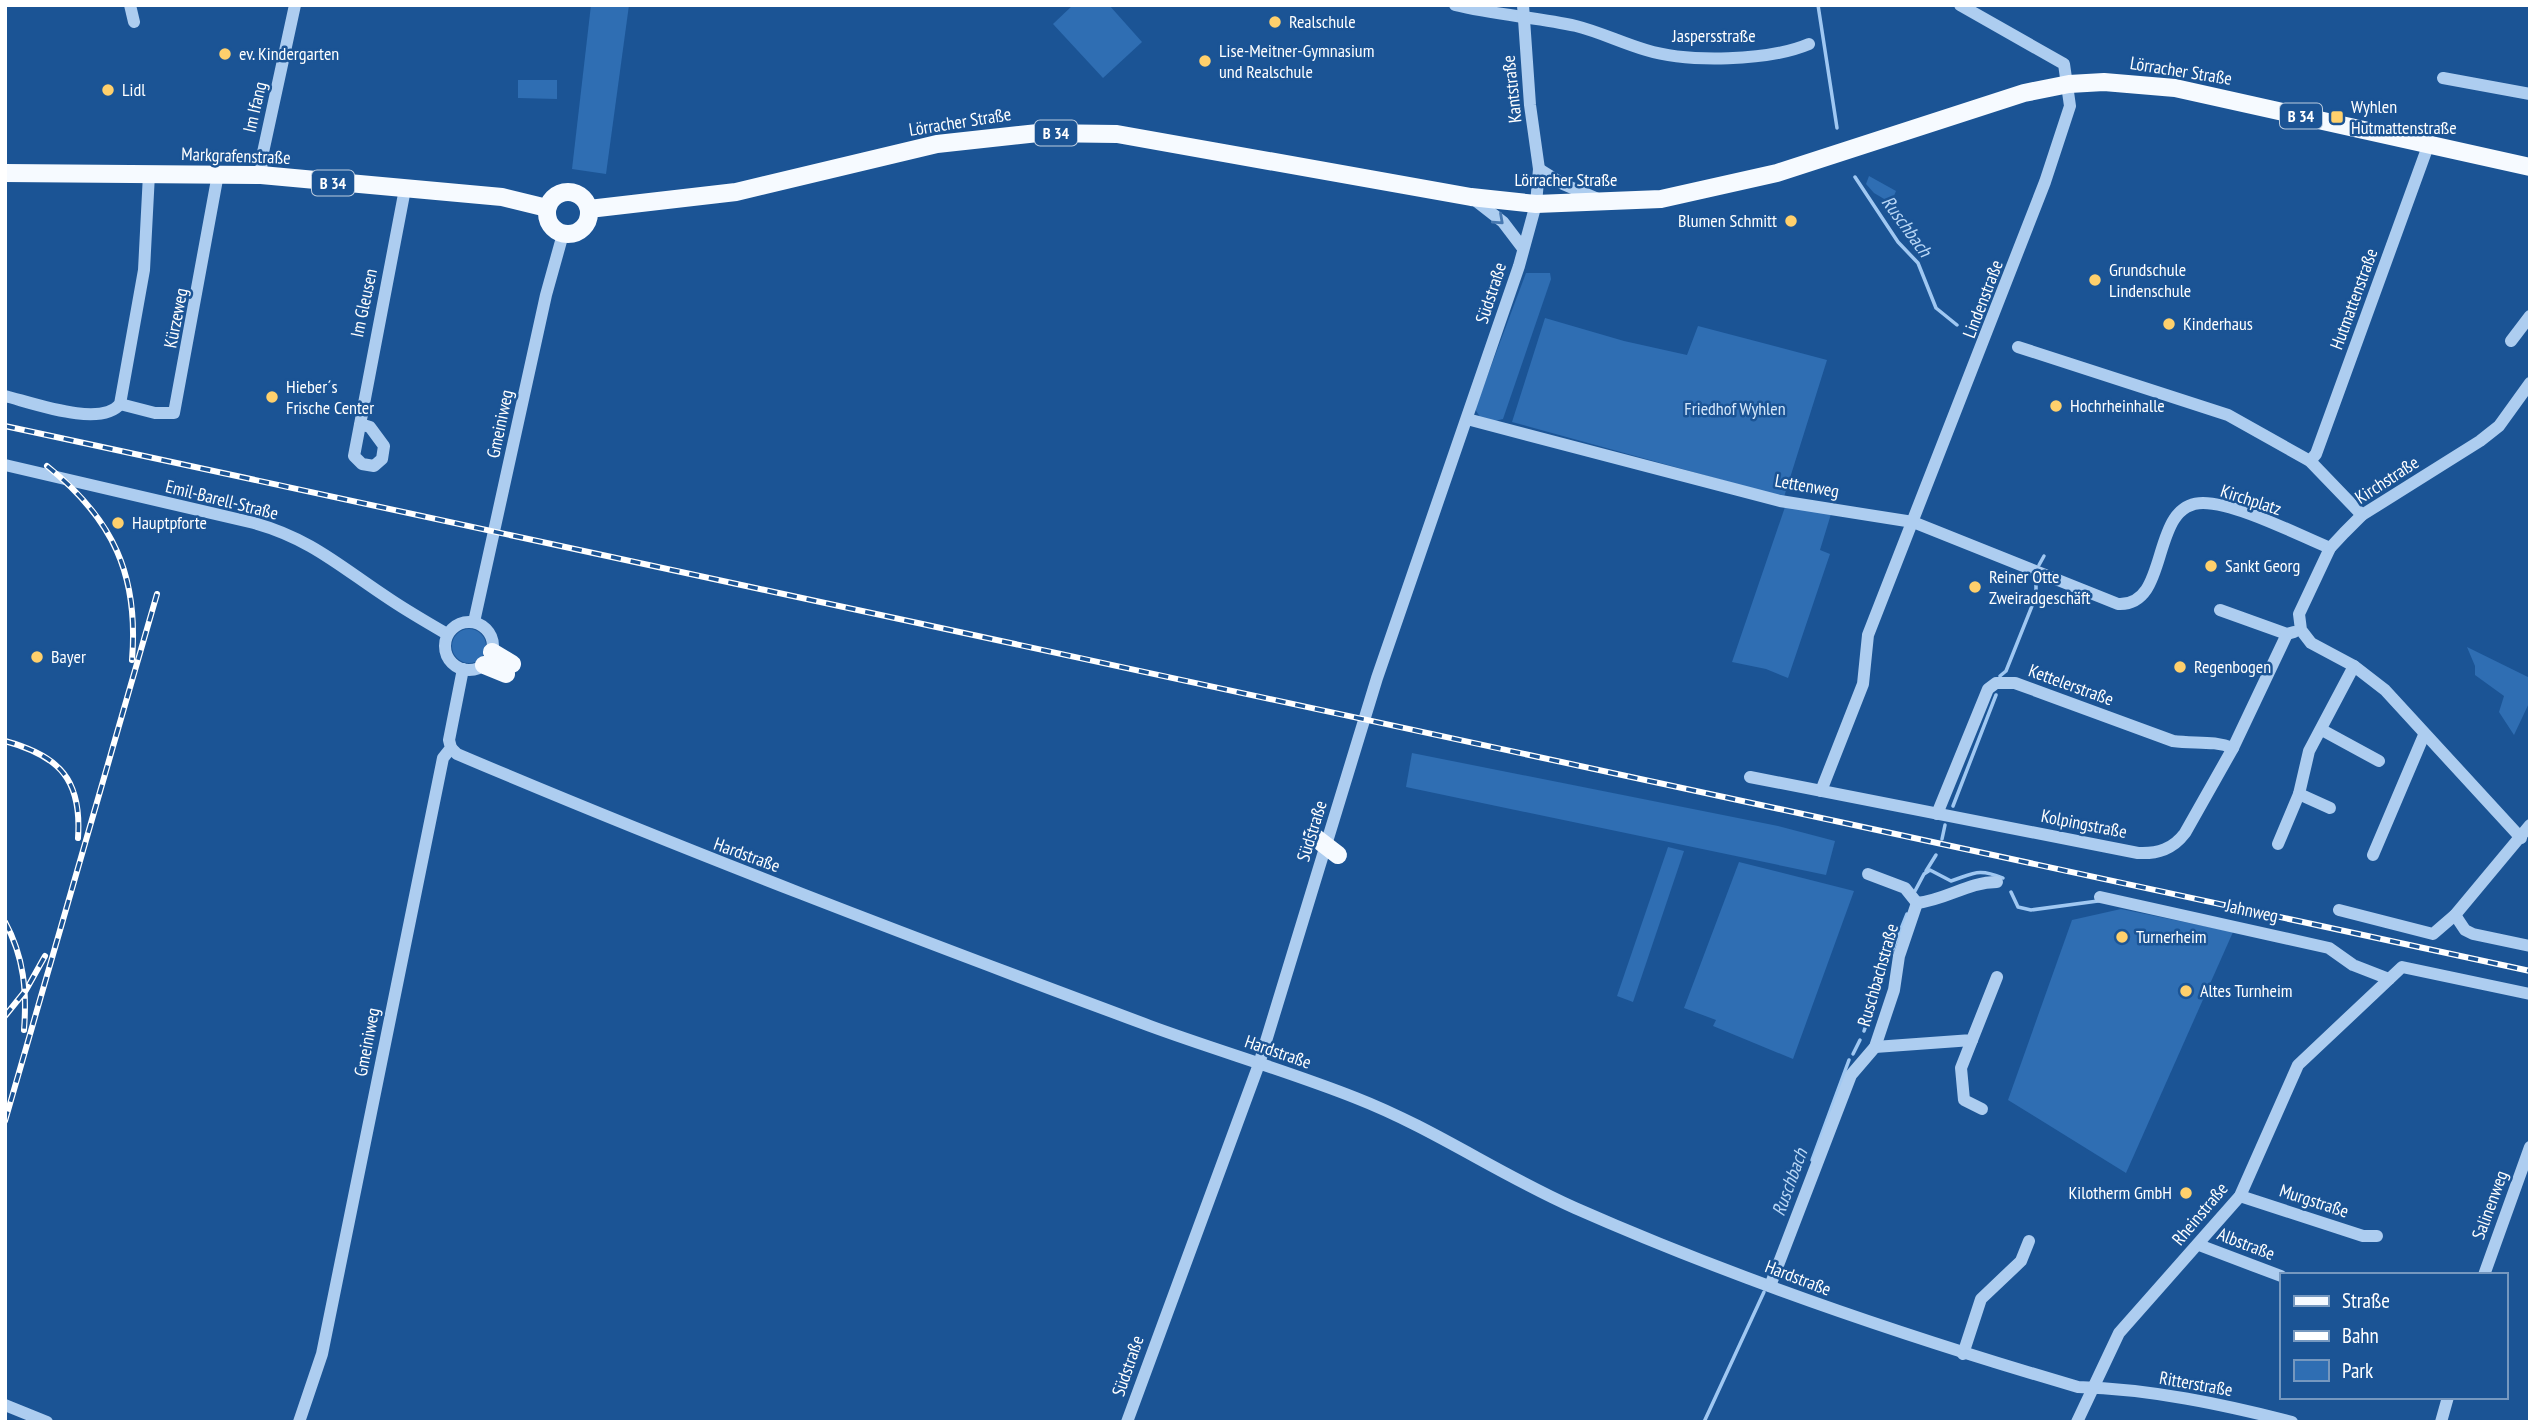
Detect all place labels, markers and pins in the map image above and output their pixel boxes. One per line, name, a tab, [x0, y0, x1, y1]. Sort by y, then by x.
place label: Realschule	[1289, 10, 1356, 33]
marker: Realschule	[1267, 14, 1283, 30]
place label: Lise-Meitner-Gymnasium und Realschule	[1219, 39, 1374, 83]
place label: ev. Kindergarten	[239, 42, 339, 65]
marker: ev. Kindergarten	[217, 46, 233, 62]
marker: Lise-Meitner-Gymnasium und Realschule	[1197, 53, 1213, 69]
place label: Lidl	[122, 78, 146, 101]
marker: Lidl	[100, 82, 116, 98]
place label: Wyhlen Hutmattenstraße	[2351, 95, 2457, 139]
marker: Wyhlen Hutmattenstraße	[2329, 109, 2345, 125]
place label: Blumen Schmitt	[1678, 209, 1777, 232]
marker: Blumen Schmitt	[1783, 213, 1799, 229]
place label: Grundschule Lindenschule	[2109, 258, 2191, 302]
marker: Grundschule Lindenschule	[2087, 272, 2103, 288]
place label: Kinderhaus	[2183, 312, 2253, 335]
marker: Kinderhaus	[2161, 316, 2177, 332]
place label: Hieber´s Frische Center	[286, 375, 374, 419]
marker: Hieber´s Frische Center	[264, 389, 280, 405]
place label: Hochrheinhalle	[2070, 394, 2165, 417]
marker: Hochrheinhalle	[2048, 398, 2064, 414]
place label: Hauptpforte	[132, 511, 207, 534]
marker: Hauptpforte	[110, 515, 126, 531]
place label: Sankt Georg	[2225, 554, 2300, 577]
marker: Sankt Georg	[2203, 558, 2219, 574]
place label: Reiner Otte Zweiradgeschäft	[1989, 565, 2090, 609]
marker: Reiner Otte Zweiradgeschäft	[1967, 579, 1983, 595]
place label: Bayer	[51, 645, 86, 668]
marker: Bayer	[29, 649, 45, 665]
place label: Regenbogen	[2194, 655, 2271, 678]
marker: Regenbogen	[2172, 659, 2188, 675]
place label: Turnerheim	[2136, 925, 2207, 948]
marker: Turnerheim	[2114, 929, 2130, 945]
place label: Altes Turnheim	[2200, 979, 2293, 1002]
marker: Altes Turnheim	[2178, 983, 2194, 999]
place label: Kilotherm GmbH	[2068, 1181, 2172, 1204]
marker: Kilotherm GmbH	[2178, 1185, 2194, 1201]

